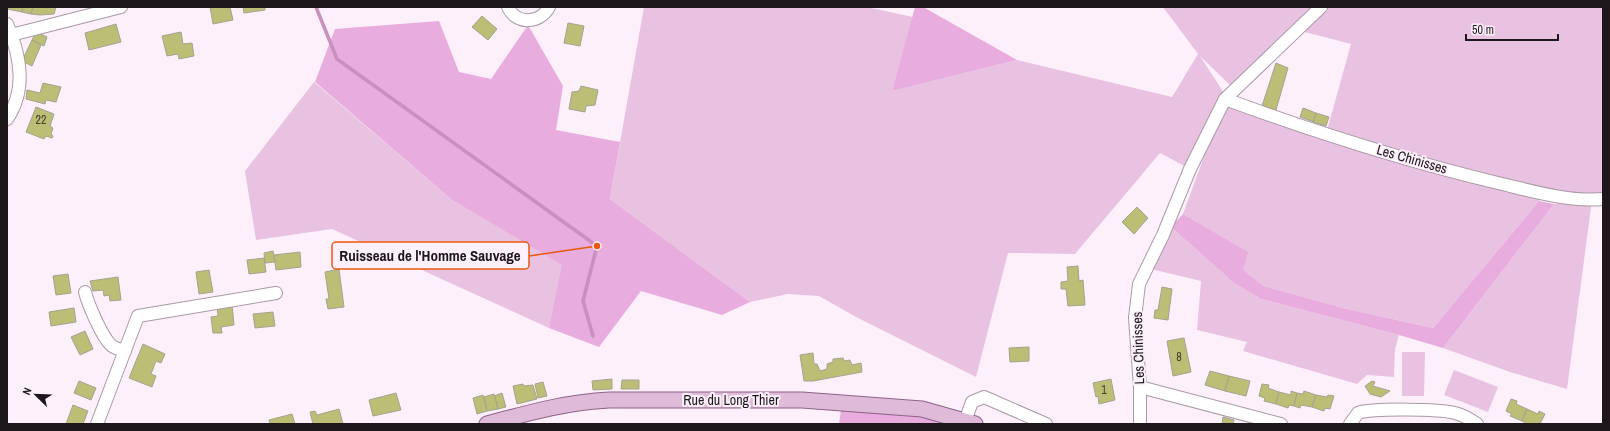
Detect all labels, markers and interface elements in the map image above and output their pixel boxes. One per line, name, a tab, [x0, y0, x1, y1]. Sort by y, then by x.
scale bar	[1466, 16, 1558, 42]
text: 50 m	[1472, 22, 1494, 38]
house number: 22	[36, 112, 46, 128]
street label: Les Chinisses	[1375, 140, 1450, 178]
callout: Ruisseau de l'Homme Sauvage	[332, 242, 529, 269]
text: Ruisseau de l'Homme Sauvage	[339, 245, 521, 266]
street label: Les Chinisses	[1128, 311, 1148, 385]
house number: 8	[1176, 349, 1182, 365]
north arrow	[16, 375, 56, 415]
house number: 1	[1101, 382, 1107, 398]
text: N	[19, 385, 35, 397]
street label: Rue du Long Thier	[683, 391, 779, 409]

